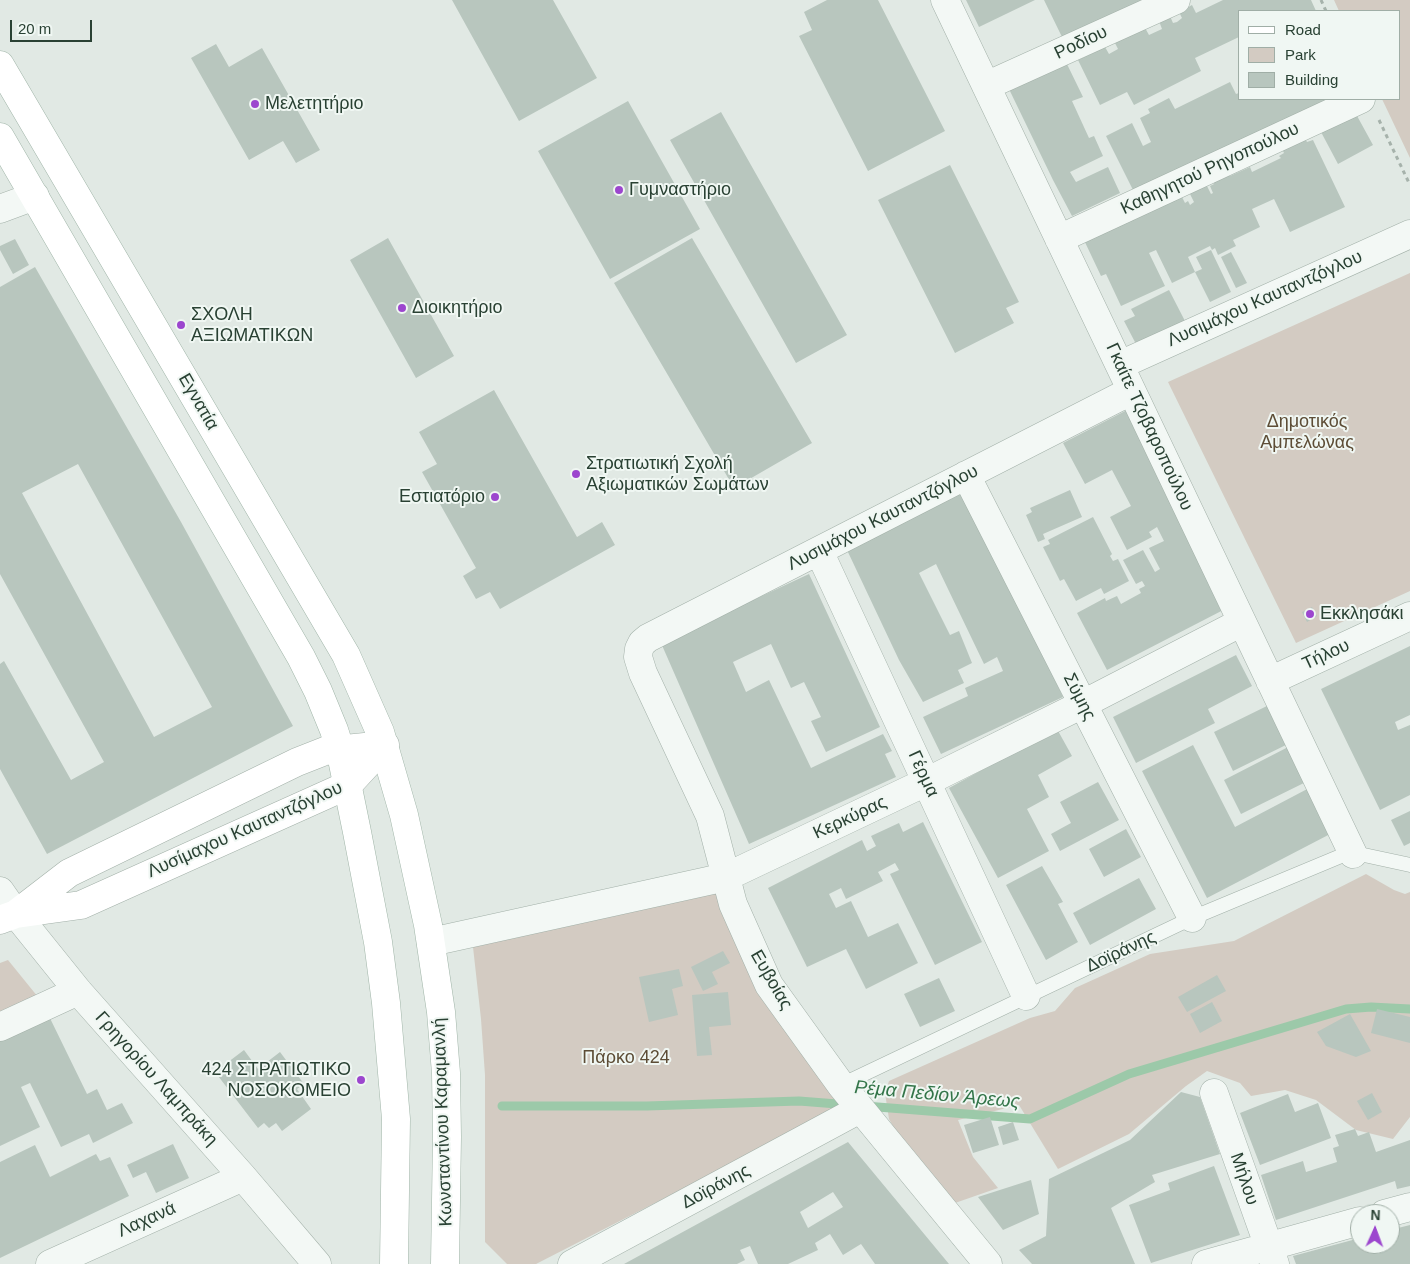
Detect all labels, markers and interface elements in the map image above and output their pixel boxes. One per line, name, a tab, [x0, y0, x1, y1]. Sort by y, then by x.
scale bar	[12, 10, 95, 42]
legend	[1238, 10, 1400, 100]
text: 20 m	[18, 20, 51, 37]
street label: Ροδίου	[1051, 21, 1111, 65]
text: Road	[1285, 21, 1321, 38]
text: Park	[1285, 46, 1316, 63]
text: Building	[1285, 71, 1338, 88]
place label: Μελετητήριο	[265, 93, 364, 115]
marker: Μελετητήριο	[249, 98, 261, 110]
street label: Καθηγητού Ρηγοπούλου	[1117, 118, 1303, 220]
place label: Γυμναστήριο	[629, 179, 731, 201]
marker: Γυμναστήριο	[613, 184, 625, 196]
street label: Λυσιμάχου Καυταντζόγλου	[1164, 246, 1366, 352]
place label: Διοικητήριο	[412, 297, 502, 319]
marker: Διοικητήριο	[396, 302, 408, 314]
place label: ΣΧΟΛΗ ΑΞΙΩΜΑΤΙΚΩΝ	[191, 304, 313, 346]
marker: ΣΧΟΛΗ ΑΞΙΩΜΑΤΙΚΩΝ	[175, 319, 187, 331]
street label: Γκαίτε Τζοβαροπούλου	[1101, 340, 1197, 514]
street label: Εγνατία	[173, 370, 223, 434]
park label: Δημοτικός Αμπελώνας	[1260, 411, 1354, 454]
place label: Στρατιωτική Σχολή Αξιωματικών Σωμάτων	[586, 453, 769, 496]
street label: Λυσιμάχου Καυταντζόγλου	[784, 460, 982, 576]
marker: Στρατιωτική Σχολή Αξιωματικών Σωμάτων	[570, 468, 582, 480]
place label: Εστιατόριο	[399, 486, 485, 508]
marker: Εστιατόριο	[489, 491, 501, 503]
place label: Εκκλησάκι	[1320, 603, 1404, 625]
marker: Εκκλησάκι	[1304, 608, 1316, 620]
street label: Τήλου	[1299, 635, 1353, 675]
street label: Σύμης	[1058, 670, 1100, 724]
street label: Γέρμα	[903, 747, 943, 801]
street label: Λυσίμαχου Καυταντζόγλου	[144, 777, 346, 883]
street label: Κερκύρας	[810, 792, 890, 844]
street label: Δοϊράνης	[1083, 926, 1159, 978]
street label: Ευβοίας	[745, 946, 797, 1014]
street label: Γρηγορίου Λαμπράκη	[90, 1007, 222, 1151]
street label: Κωνσταντίνου Καραμανλή	[429, 1017, 457, 1227]
park label: Πάρκο 424	[582, 1047, 670, 1069]
place label: 424 ΣΤΡΑΤΙΩΤΙΚΟ ΝΟΣΟΚΟΜΕΙΟ	[202, 1059, 351, 1102]
marker: 424 ΣΤΡΑΤΙΩΤΙΚΟ ΝΟΣΟΚΟΜΕΙΟ	[355, 1074, 367, 1086]
water label: Ρέμα Πεδίον Άρεως	[853, 1076, 1021, 1114]
street label: Μήλου	[1225, 1150, 1263, 1208]
street label: Δοϊράνης	[678, 1160, 754, 1214]
street label: Λαχανά	[115, 1198, 179, 1242]
north arrow	[1350, 1204, 1400, 1254]
text: N	[1370, 1207, 1381, 1223]

